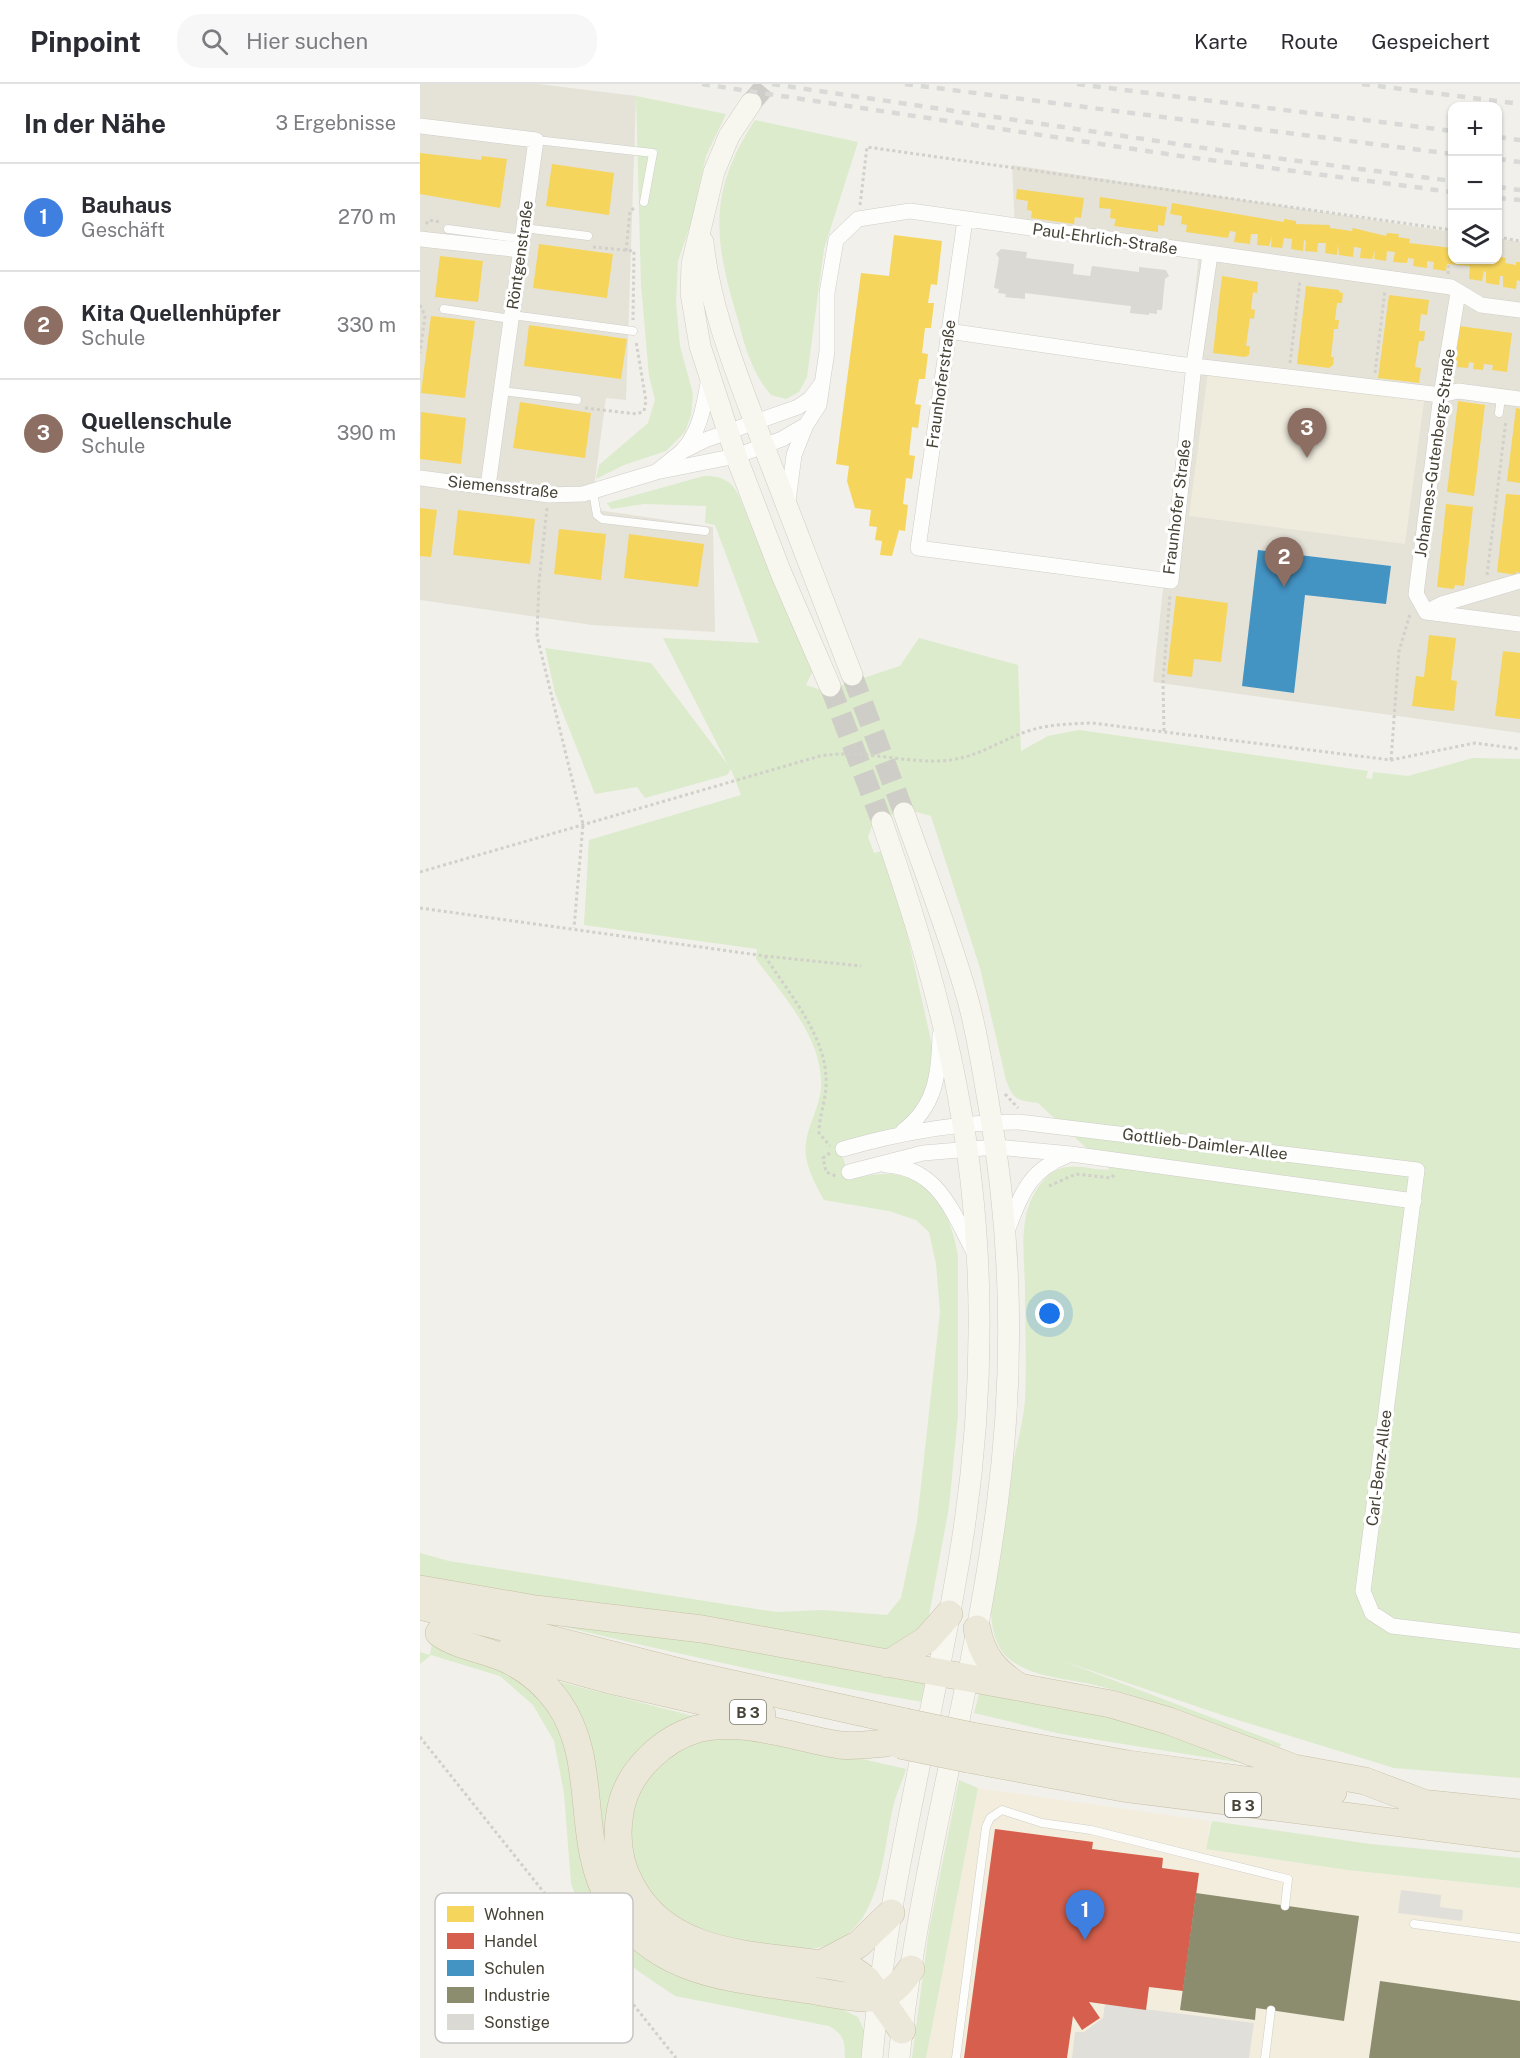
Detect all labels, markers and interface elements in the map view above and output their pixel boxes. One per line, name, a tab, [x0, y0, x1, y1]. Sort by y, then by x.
search box	[177, 14, 597, 68]
text: Pinpoint	[30, 25, 141, 58]
icon: search	[198, 25, 231, 58]
text: Hier suchen	[246, 28, 368, 54]
text: Karte	[1194, 29, 1248, 54]
text: Route	[1281, 29, 1338, 54]
text: Gespeichert	[1371, 29, 1490, 54]
map controls	[1448, 102, 1502, 264]
button: +	[1448, 102, 1502, 156]
text: In der Nähe	[24, 108, 166, 139]
text: 3 Ergebnisse	[275, 111, 396, 135]
button: −	[1448, 156, 1502, 210]
text: Bauhaus	[81, 192, 172, 218]
street label: Röntgenstraße	[503, 199, 537, 311]
text: 1	[39, 205, 48, 229]
text: 270 m	[338, 205, 396, 229]
button: layers	[1448, 210, 1502, 264]
text: Geschäft	[81, 218, 165, 242]
street label: Paul-Ehrlich-Straße	[1031, 219, 1179, 259]
text: Kita Quellenhüpfer	[81, 300, 281, 326]
text: 2	[37, 313, 50, 337]
text: 330 m	[337, 313, 396, 337]
street label: Fraunhoferstraße	[923, 318, 959, 450]
text: Schule	[81, 326, 145, 350]
street label: Johannes-Gutenberg-Straße	[1411, 348, 1459, 558]
text: Quellenschule	[81, 408, 232, 434]
pin: 3	[1288, 408, 1326, 458]
text: 3	[37, 421, 50, 445]
text: 390 m	[337, 421, 396, 445]
text: Schule	[81, 434, 145, 458]
street label: Fraunhofer Straße	[1159, 438, 1195, 576]
street label: Siemensstraße	[447, 472, 559, 502]
pin: 2	[1264, 538, 1304, 587]
street label: Gottlieb-Daimler-Allee	[1121, 1124, 1289, 1164]
your location	[1035, 1299, 1064, 1328]
street label: Carl-Benz-Allee	[1362, 1409, 1396, 1527]
road number: B 3	[730, 1700, 766, 1724]
road number: B 3	[1225, 1793, 1261, 1817]
pin: 1	[1066, 1890, 1104, 1940]
legend	[435, 1893, 633, 2043]
text: Wohnen	[484, 1905, 544, 1924]
text: Handel	[484, 1932, 538, 1951]
text: Schulen	[484, 1959, 545, 1978]
text: Industrie	[484, 1986, 550, 2005]
text: Sonstige	[484, 2013, 550, 2032]

